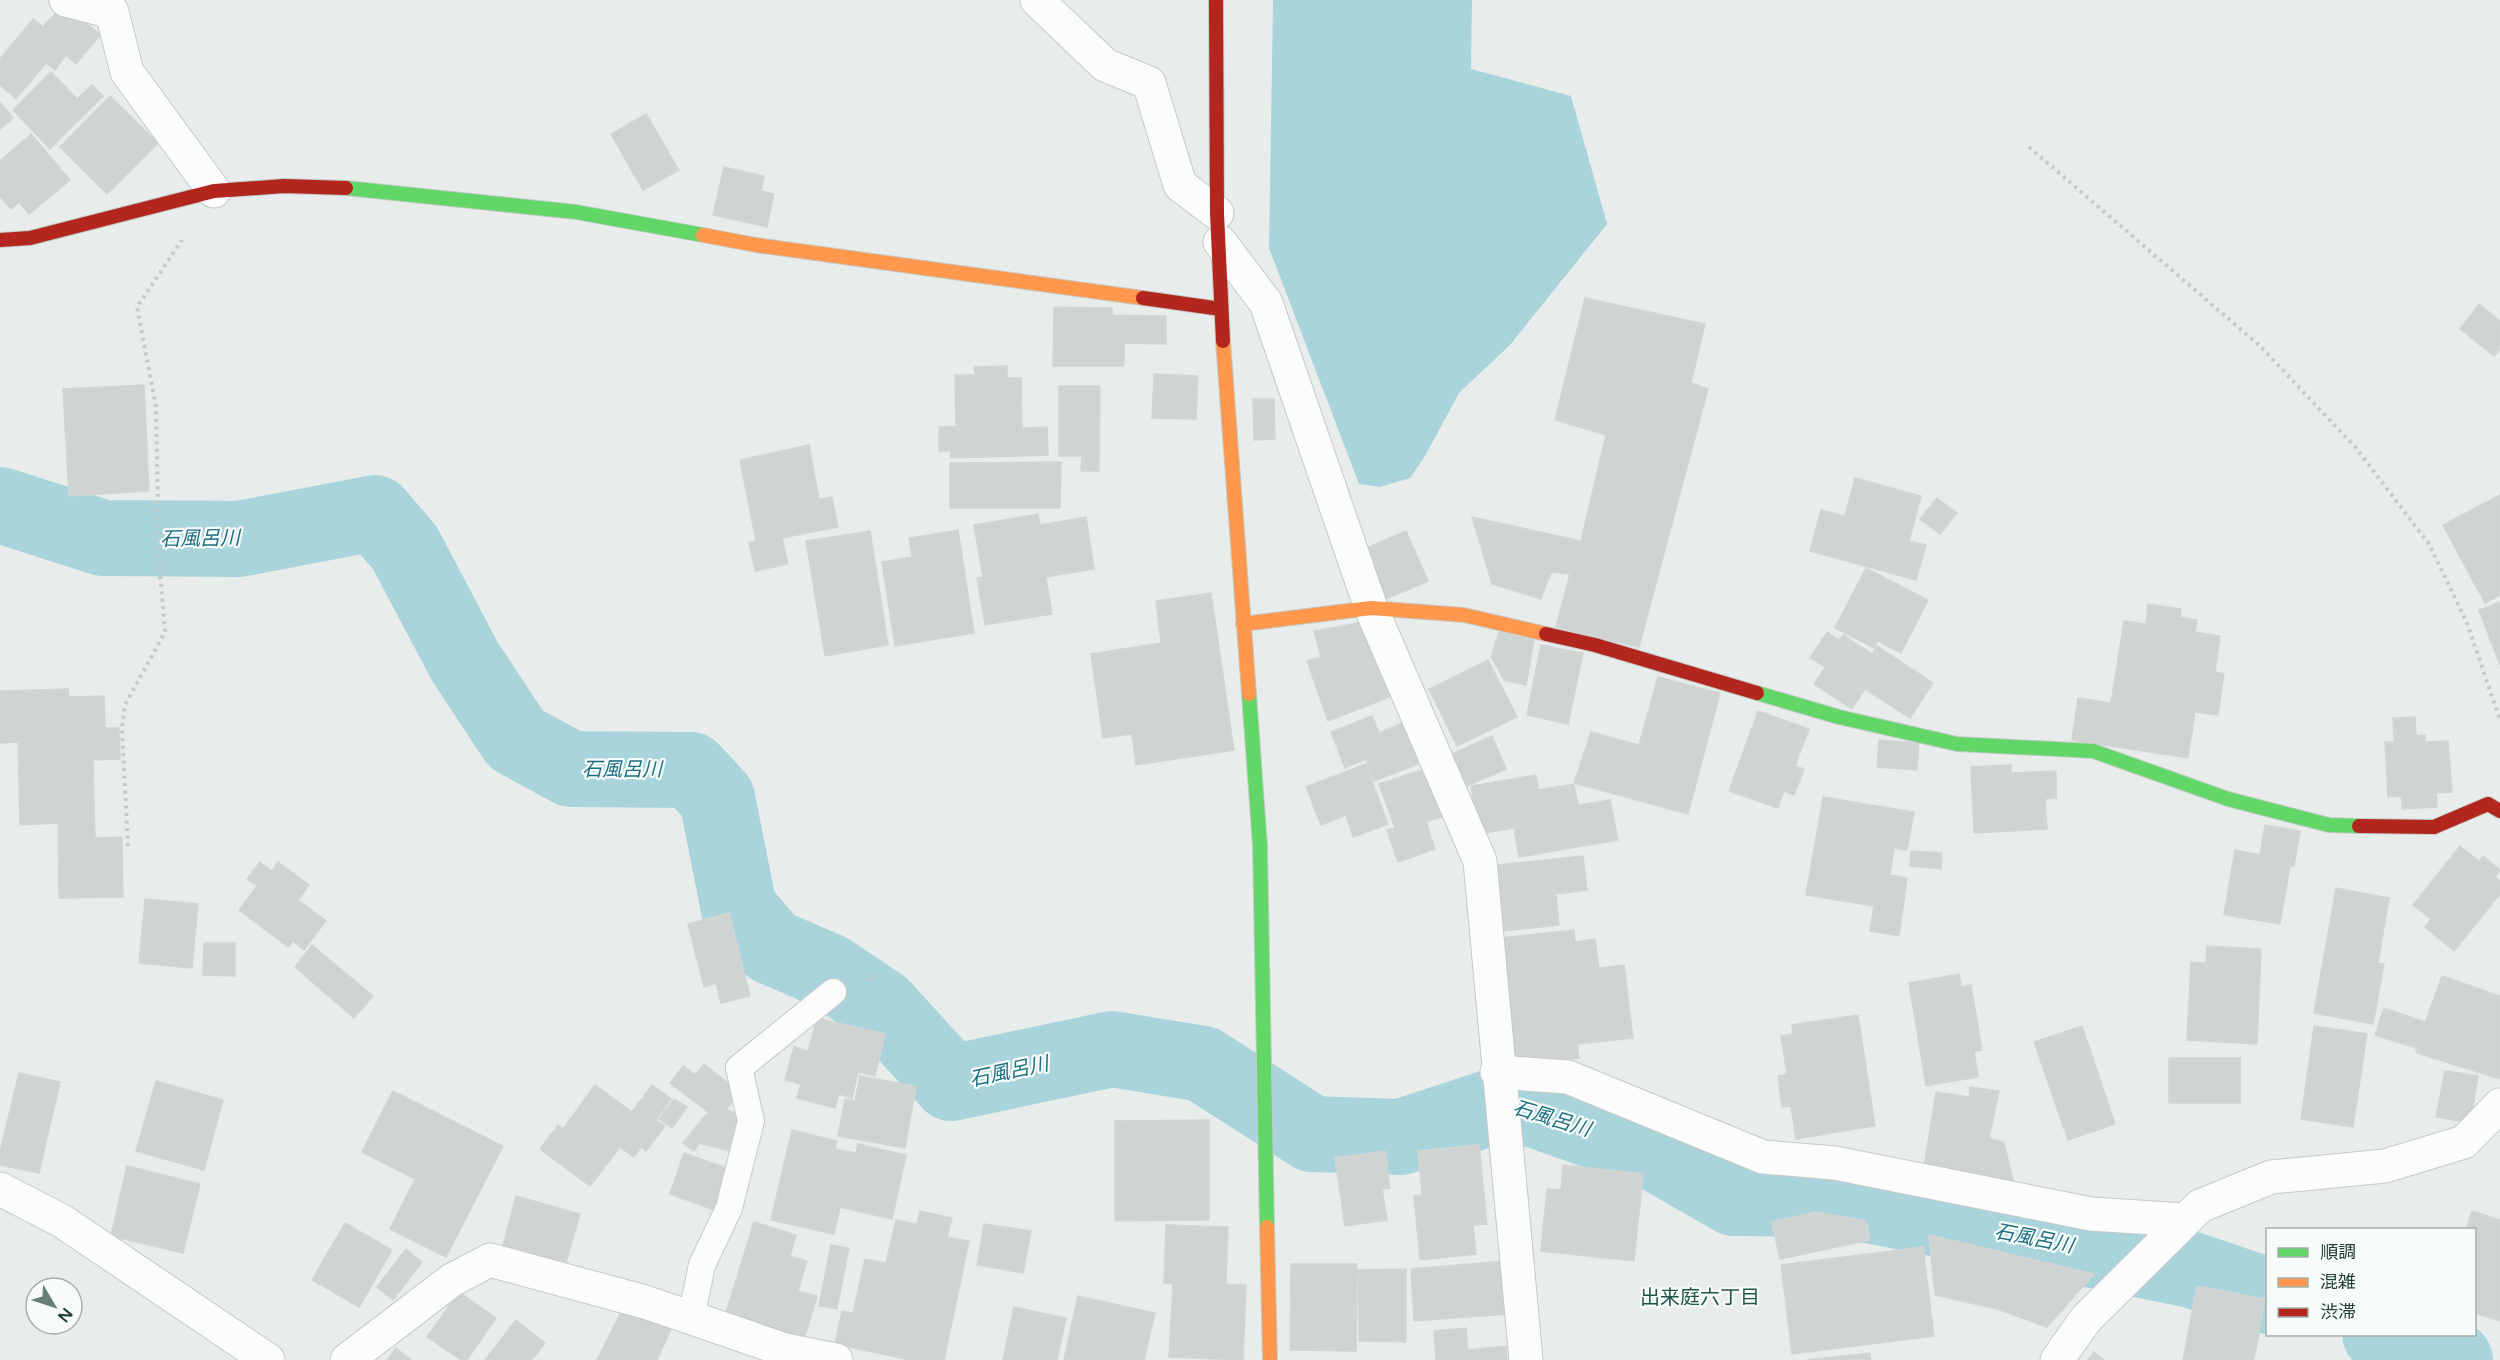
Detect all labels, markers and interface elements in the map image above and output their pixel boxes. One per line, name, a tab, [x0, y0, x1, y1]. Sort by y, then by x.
water label: 石風呂川	[160, 526, 242, 552]
water label: 石風呂川	[582, 758, 664, 782]
water label: 石風呂川	[968, 1052, 1053, 1092]
water label: 石風呂川	[1510, 1096, 1595, 1143]
water label: 石風呂川	[1992, 1220, 2077, 1259]
legend	[2266, 1228, 2476, 1336]
text: 順調	[2320, 1241, 2356, 1263]
text: 混雑	[2320, 1271, 2356, 1293]
north arrow	[24, 1276, 84, 1336]
district label: 出来庭六丁目	[1640, 1286, 1760, 1310]
text: 渋滞	[2320, 1301, 2356, 1323]
text: N	[53, 1304, 77, 1326]

